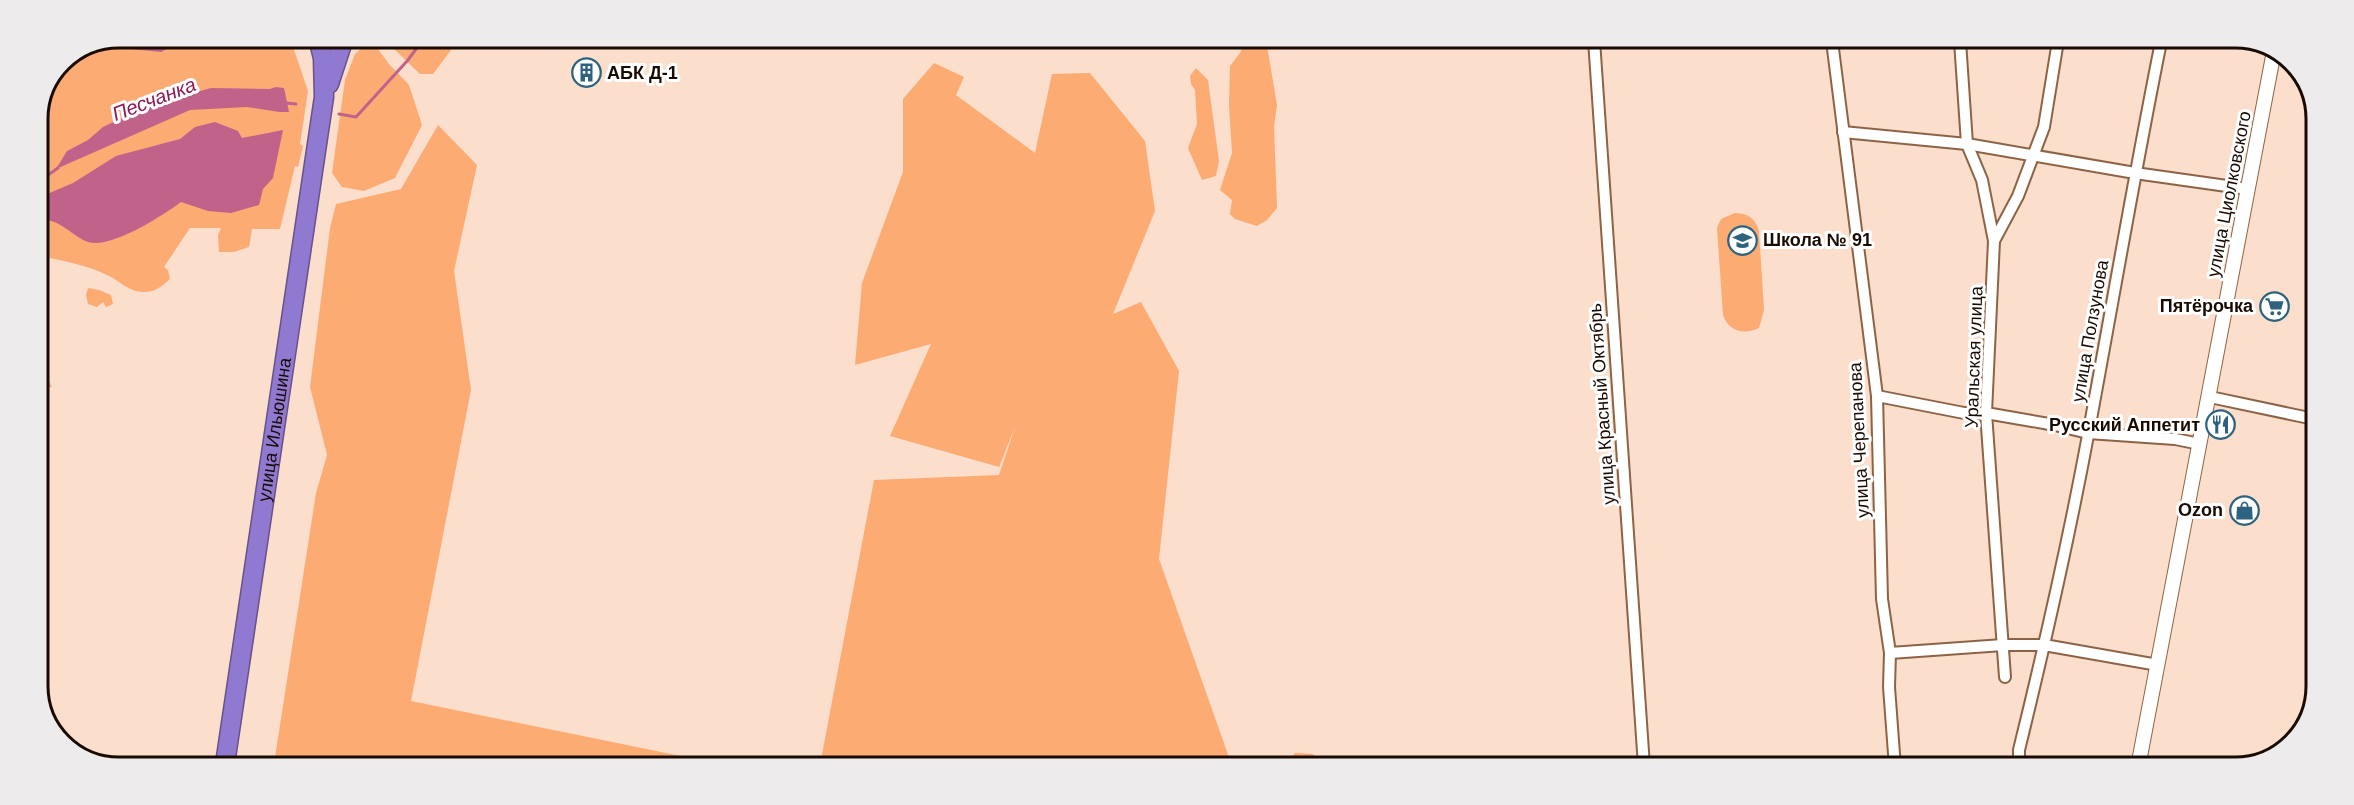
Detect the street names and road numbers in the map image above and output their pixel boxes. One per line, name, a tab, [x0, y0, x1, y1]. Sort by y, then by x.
street label: улица Циолковского	[2203, 109, 2255, 279]
street label: улица Ползунова	[2068, 257, 2113, 404]
street label: Уральская улица	[1962, 285, 1987, 428]
street label: улица Красный Октябрь	[1585, 303, 1619, 505]
street label: улица Ильюшина	[254, 355, 295, 503]
street label: улица Черепанова	[1845, 361, 1873, 518]

